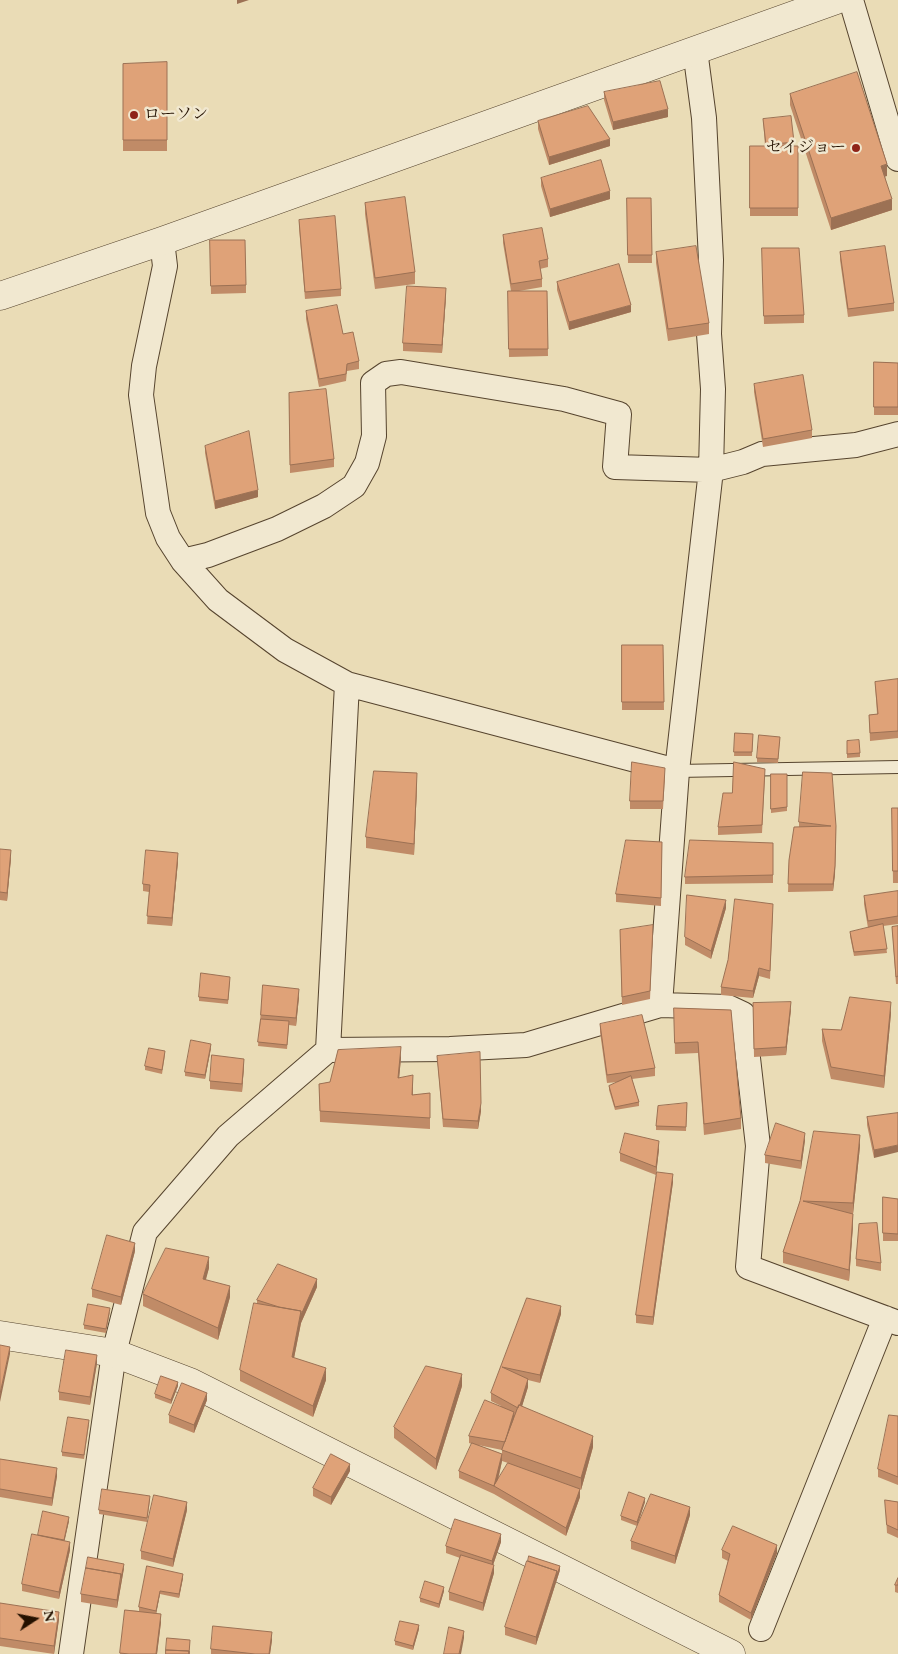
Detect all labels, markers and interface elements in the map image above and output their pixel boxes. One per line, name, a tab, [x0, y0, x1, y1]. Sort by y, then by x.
place label: ローソン	[144, 105, 208, 125]
marker: ローソン	[128, 109, 140, 121]
place label: セイジョー	[766, 138, 846, 158]
marker: セイジョー	[850, 142, 862, 154]
north arrow	[10, 1594, 60, 1644]
text: N	[40, 1609, 60, 1623]

